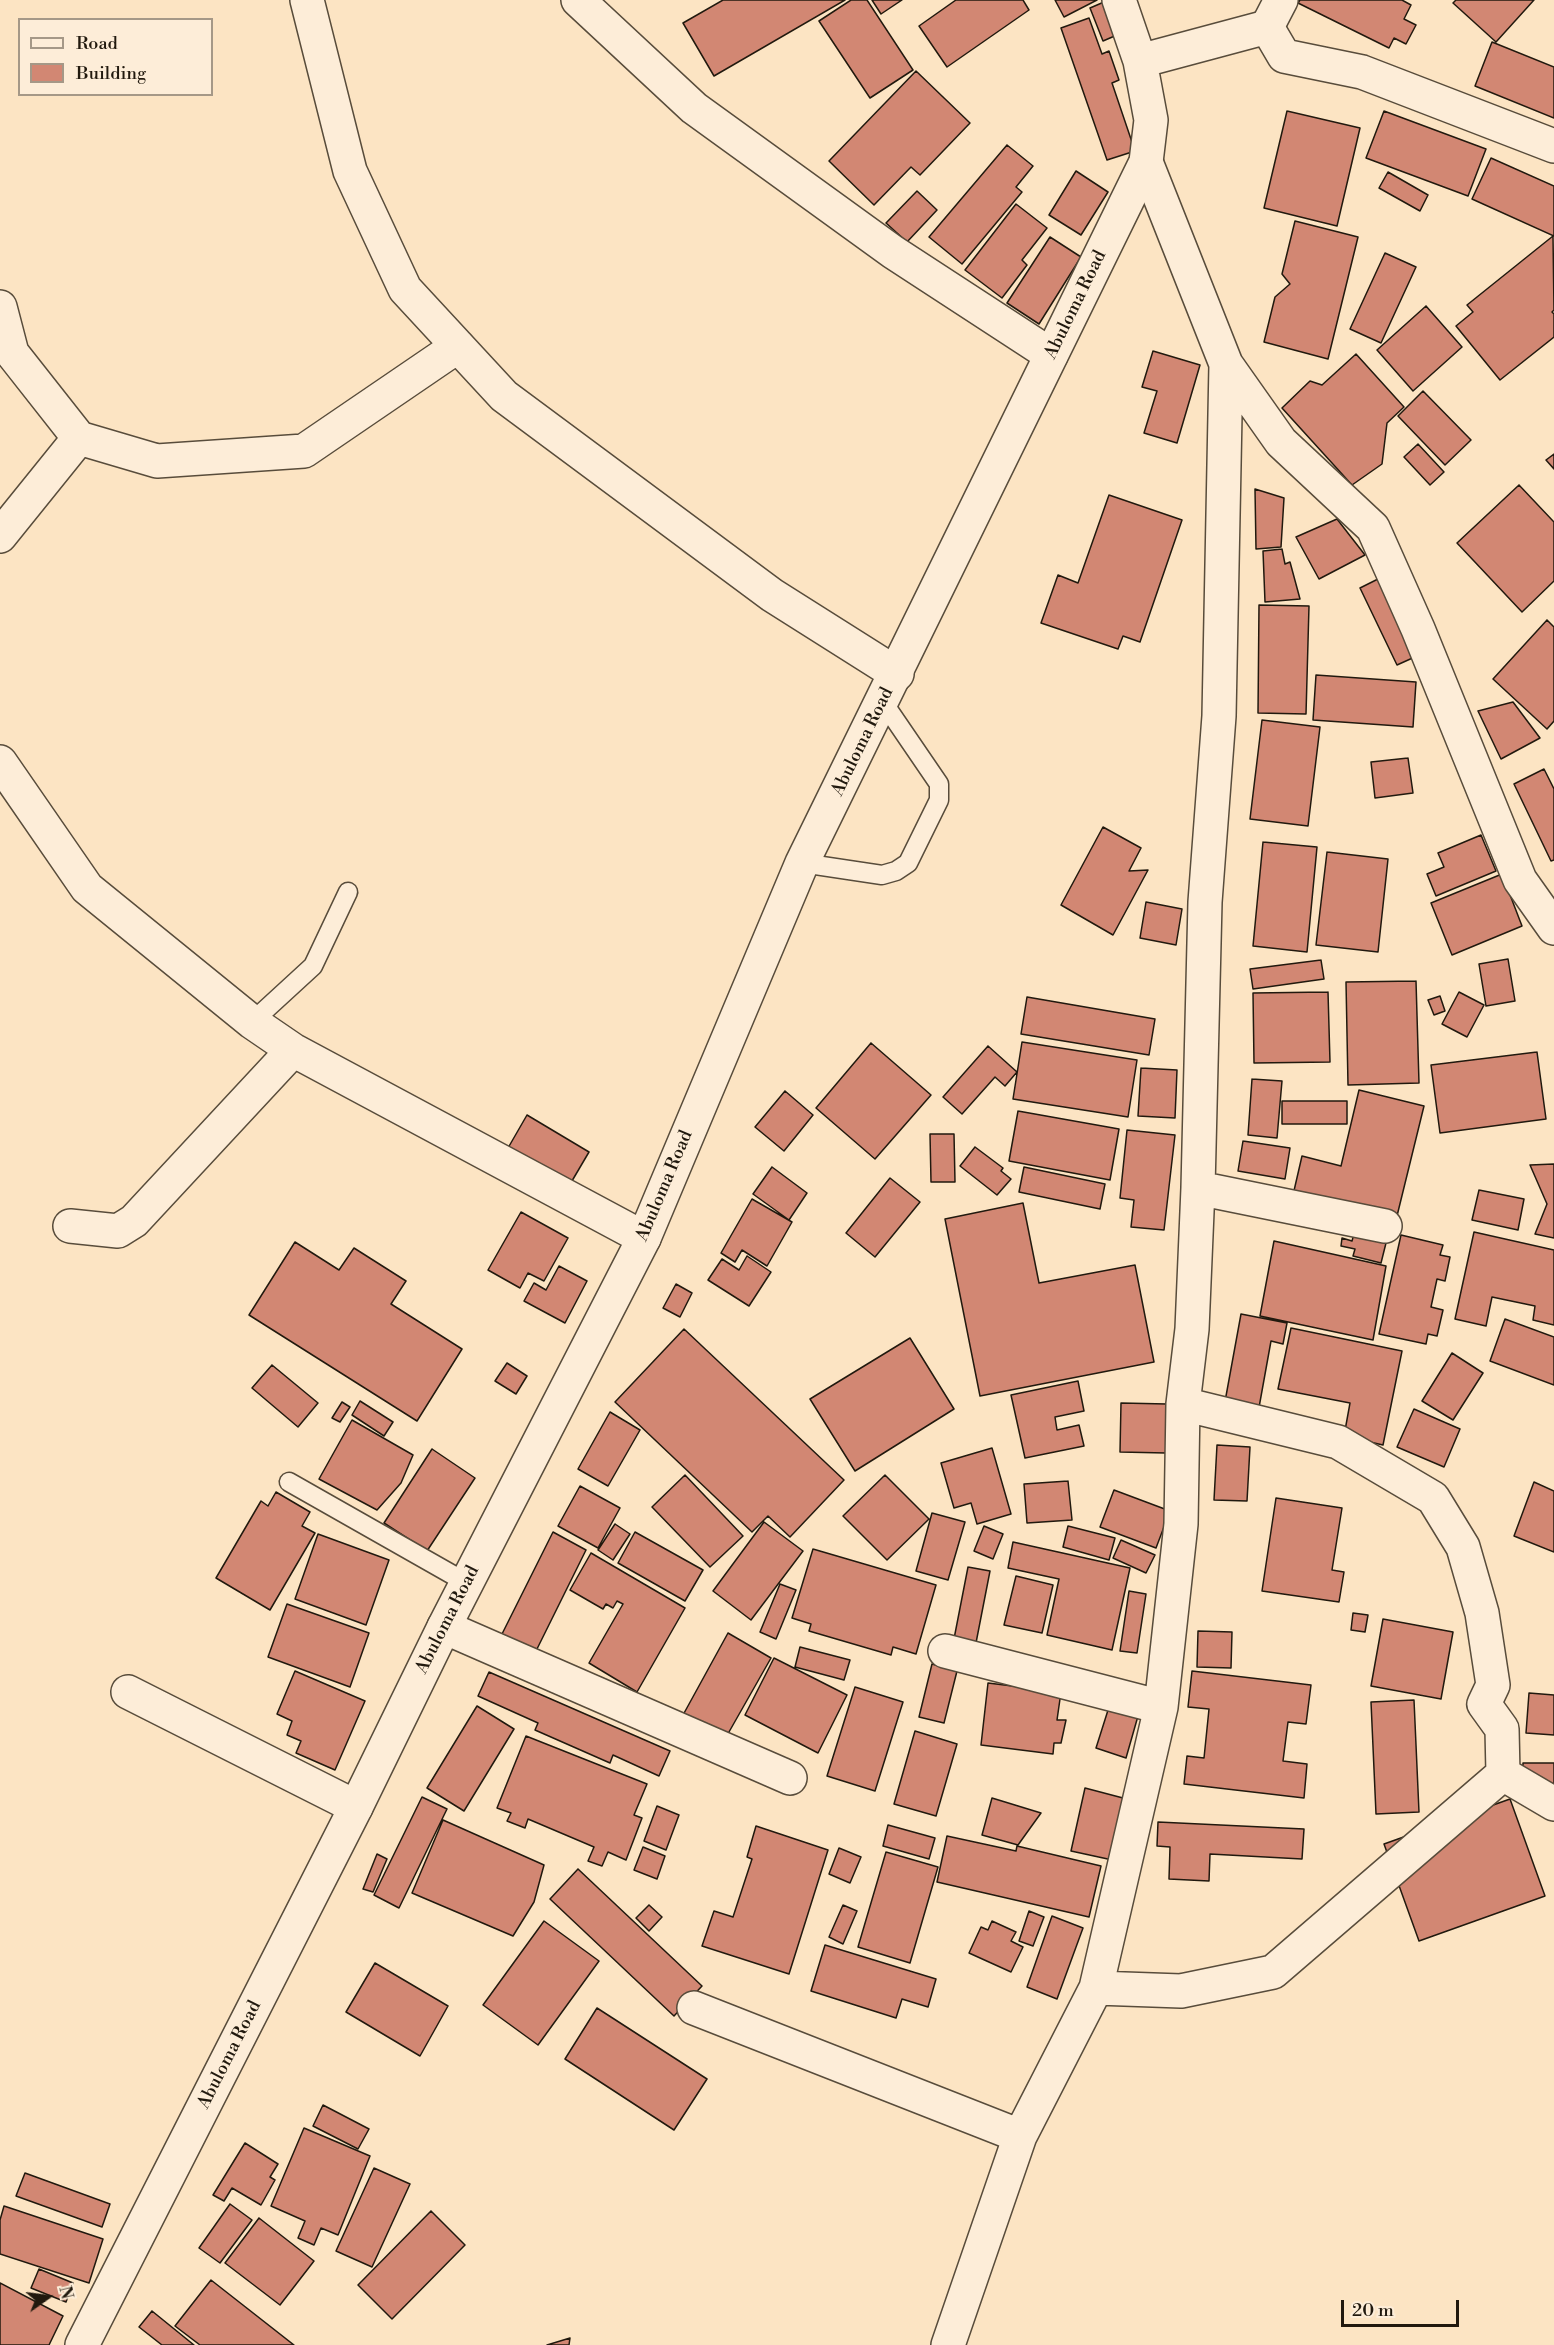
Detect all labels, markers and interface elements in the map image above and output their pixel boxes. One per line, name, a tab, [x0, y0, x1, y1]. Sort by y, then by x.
legend	[18, 18, 213, 96]
text: Road	[76, 32, 118, 55]
text: Building	[76, 62, 146, 85]
street label: Abuloma Road	[1040, 247, 1112, 363]
street label: Abuloma Road	[827, 684, 899, 800]
street label: Abuloma Road	[632, 1127, 698, 1245]
street label: Abuloma Road	[412, 1562, 484, 1678]
street label: Abuloma Road	[194, 1997, 266, 2113]
north arrow	[18, 2267, 78, 2327]
text: N	[54, 2284, 77, 2301]
scale bar	[1344, 2288, 1462, 2326]
text: 20 m	[1352, 2299, 1394, 2322]

